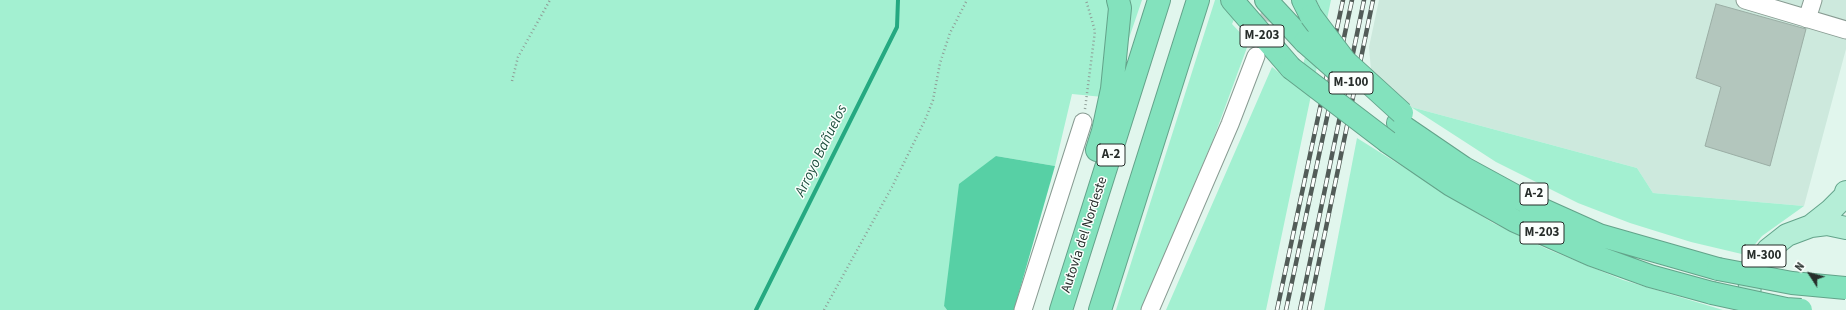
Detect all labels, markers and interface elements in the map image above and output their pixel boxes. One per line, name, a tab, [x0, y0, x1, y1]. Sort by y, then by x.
road number: M-203	[1240, 25, 1284, 47]
road number: M-100	[1329, 72, 1373, 94]
water label: Arroyo Bañuelos	[792, 102, 852, 200]
road number: A-2	[1097, 144, 1125, 166]
street label: Autovía del Nordeste	[1058, 175, 1112, 295]
road number: A-2	[1520, 183, 1548, 205]
road number: M-203	[1520, 222, 1564, 244]
road number: M-300	[1742, 245, 1786, 267]
north arrow	[1790, 254, 1830, 294]
text: N	[1792, 259, 1808, 274]

